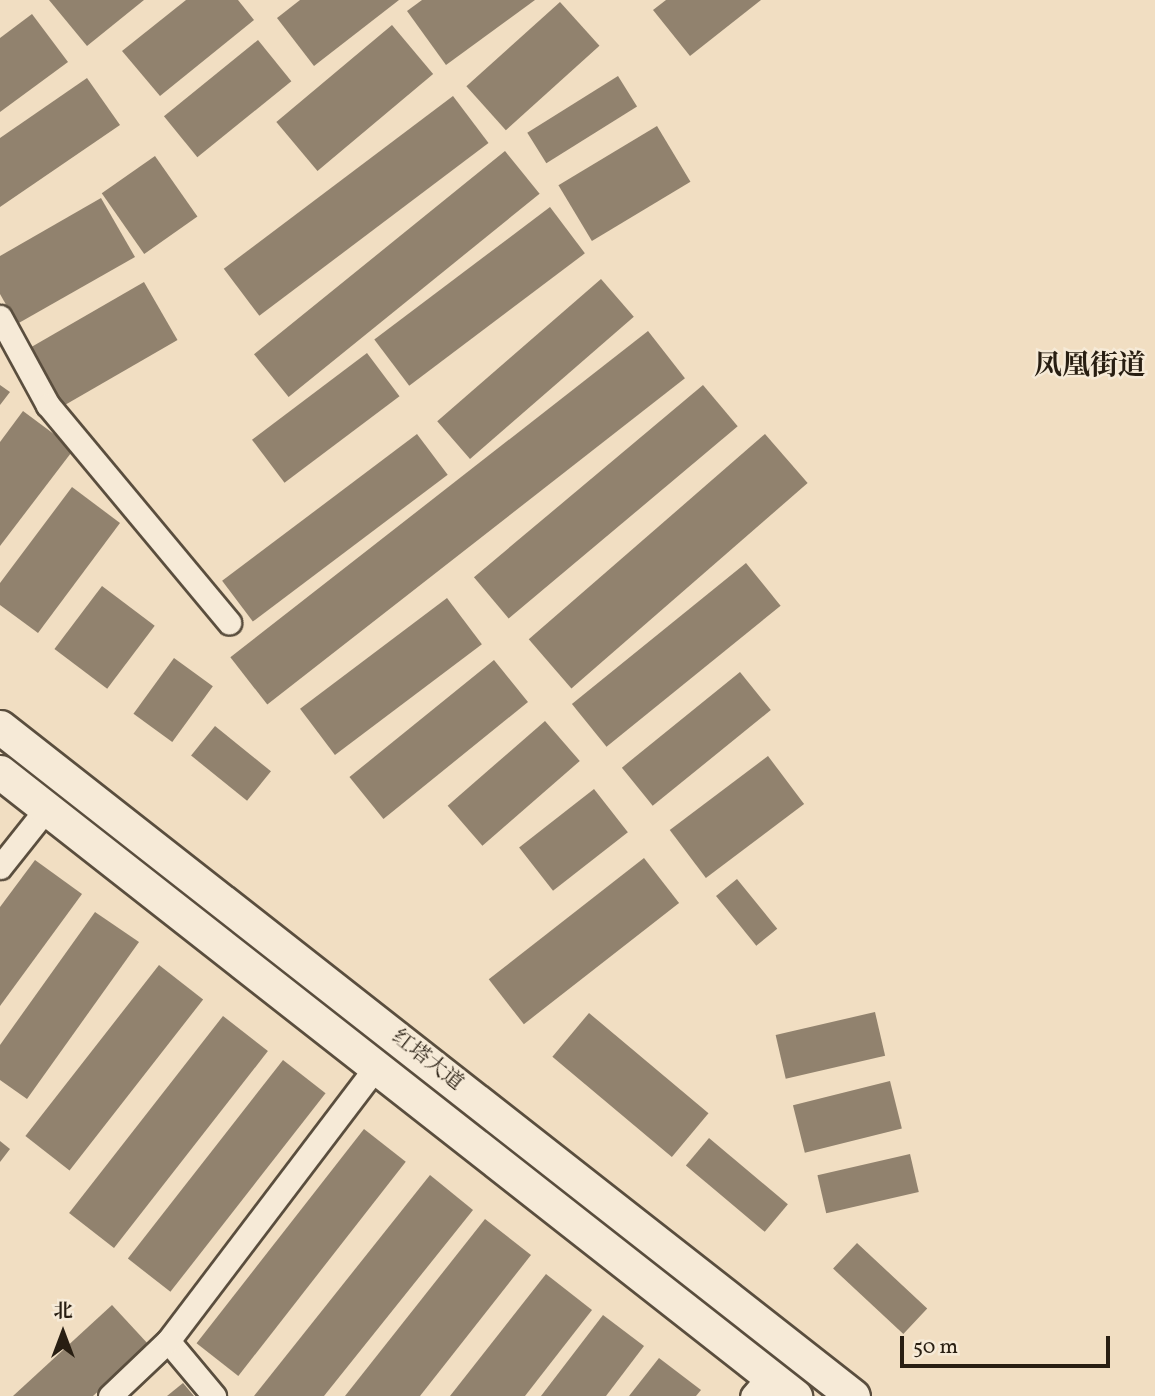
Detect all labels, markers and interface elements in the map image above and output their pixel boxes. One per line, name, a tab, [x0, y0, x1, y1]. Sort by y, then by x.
district label: 凤凰街道	[1034, 350, 1146, 384]
street label: 红塔大道	[386, 1025, 468, 1097]
north arrow	[28, 1298, 98, 1368]
text: 北	[53, 1299, 73, 1325]
scale bar	[903, 1322, 1113, 1366]
text: 50 m	[913, 1333, 958, 1362]

